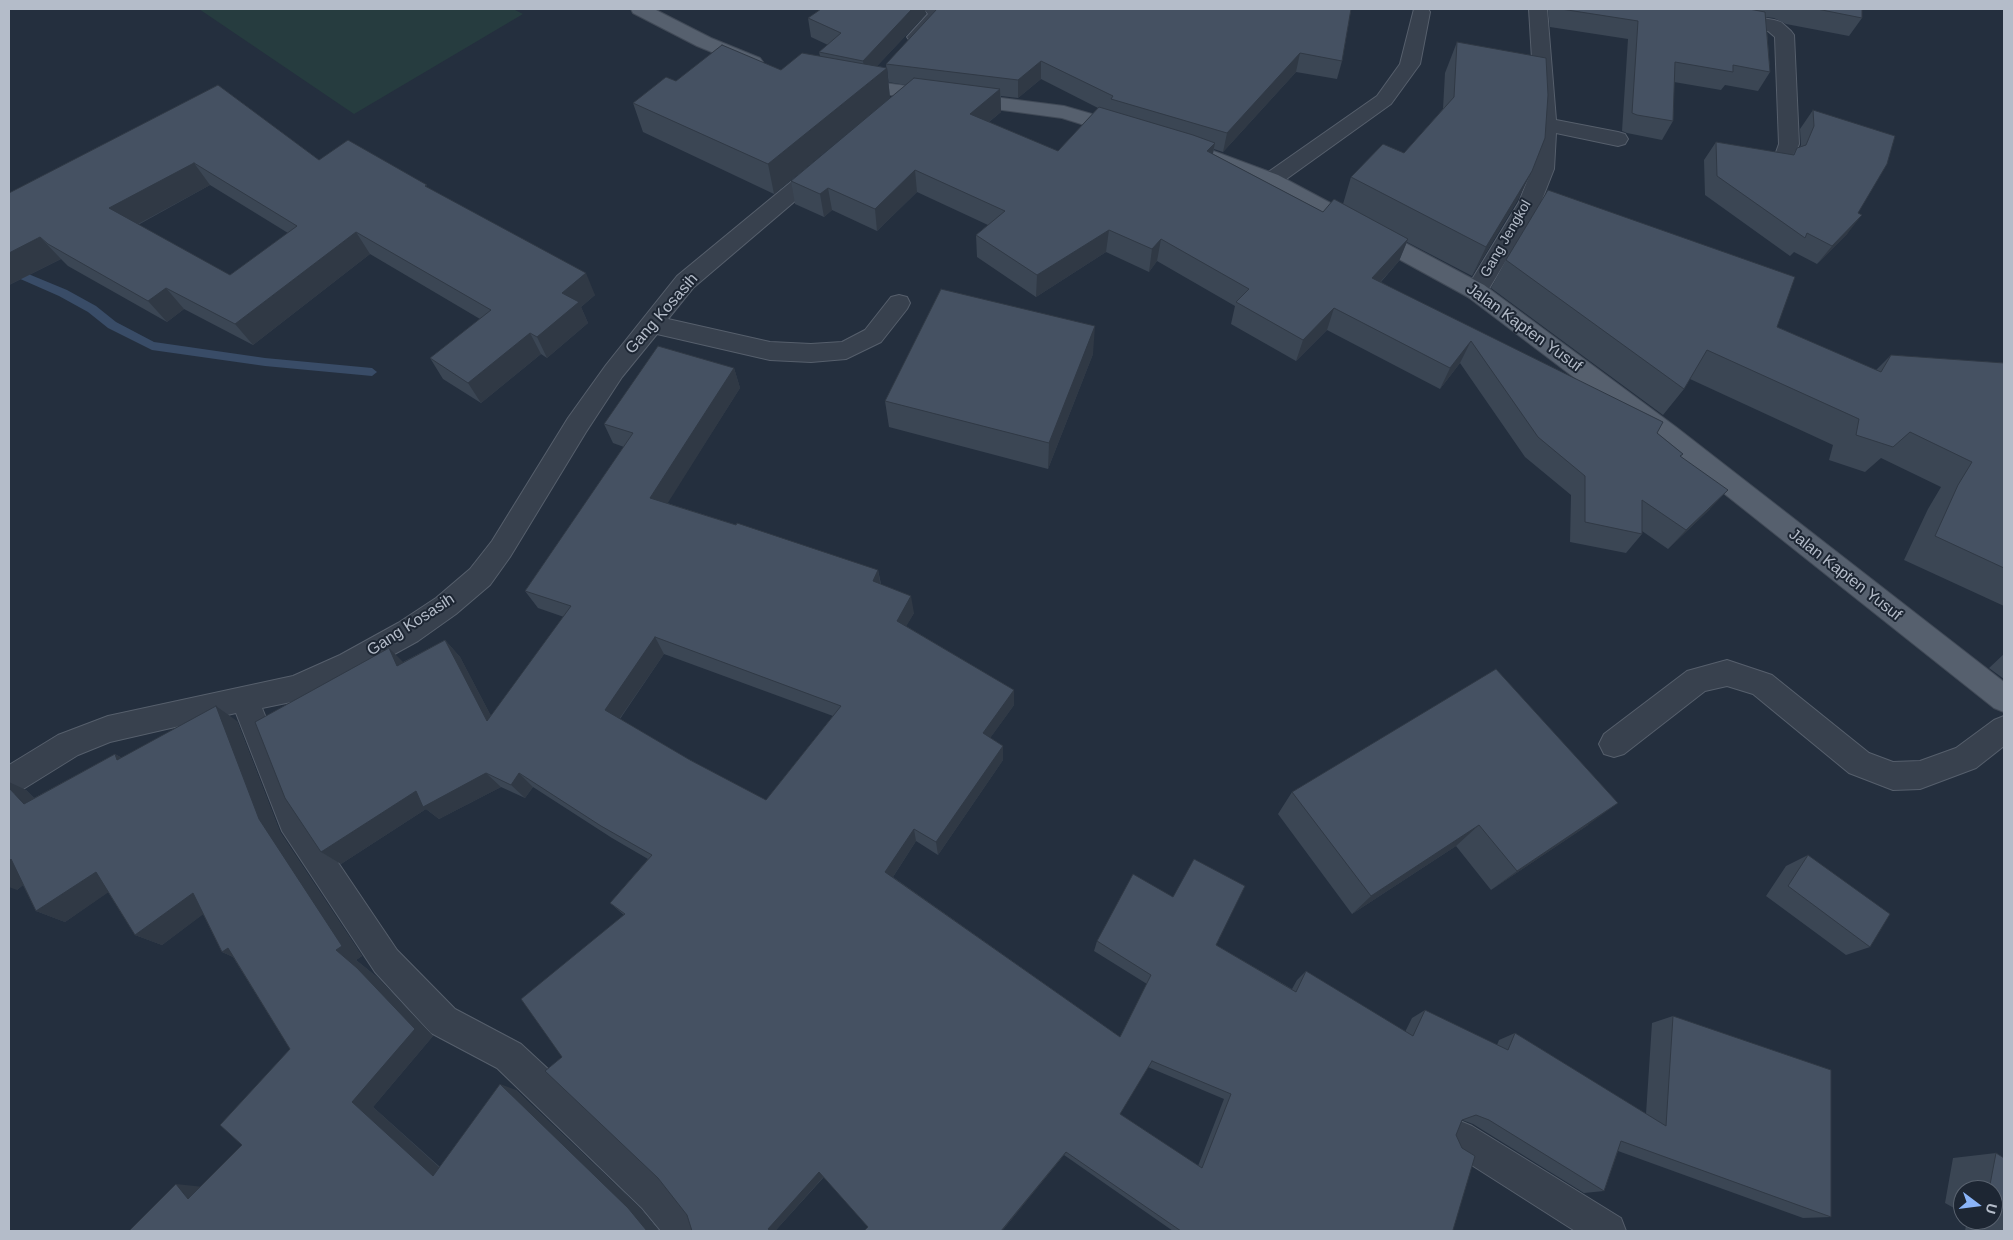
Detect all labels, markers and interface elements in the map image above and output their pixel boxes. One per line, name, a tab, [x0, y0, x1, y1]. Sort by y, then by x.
street label: Gang Jengkol	[1477, 197, 1535, 281]
street label: Gang Kosasih	[622, 270, 702, 358]
street label: Jalan Kapten Yusuf	[1463, 280, 1585, 376]
street label: Jalan Kapten Yusuf	[1785, 525, 1905, 625]
street label: Gang Kosasih	[364, 590, 458, 660]
north arrow	[1953, 1180, 2003, 1230]
text: U	[1982, 1202, 2001, 1216]

